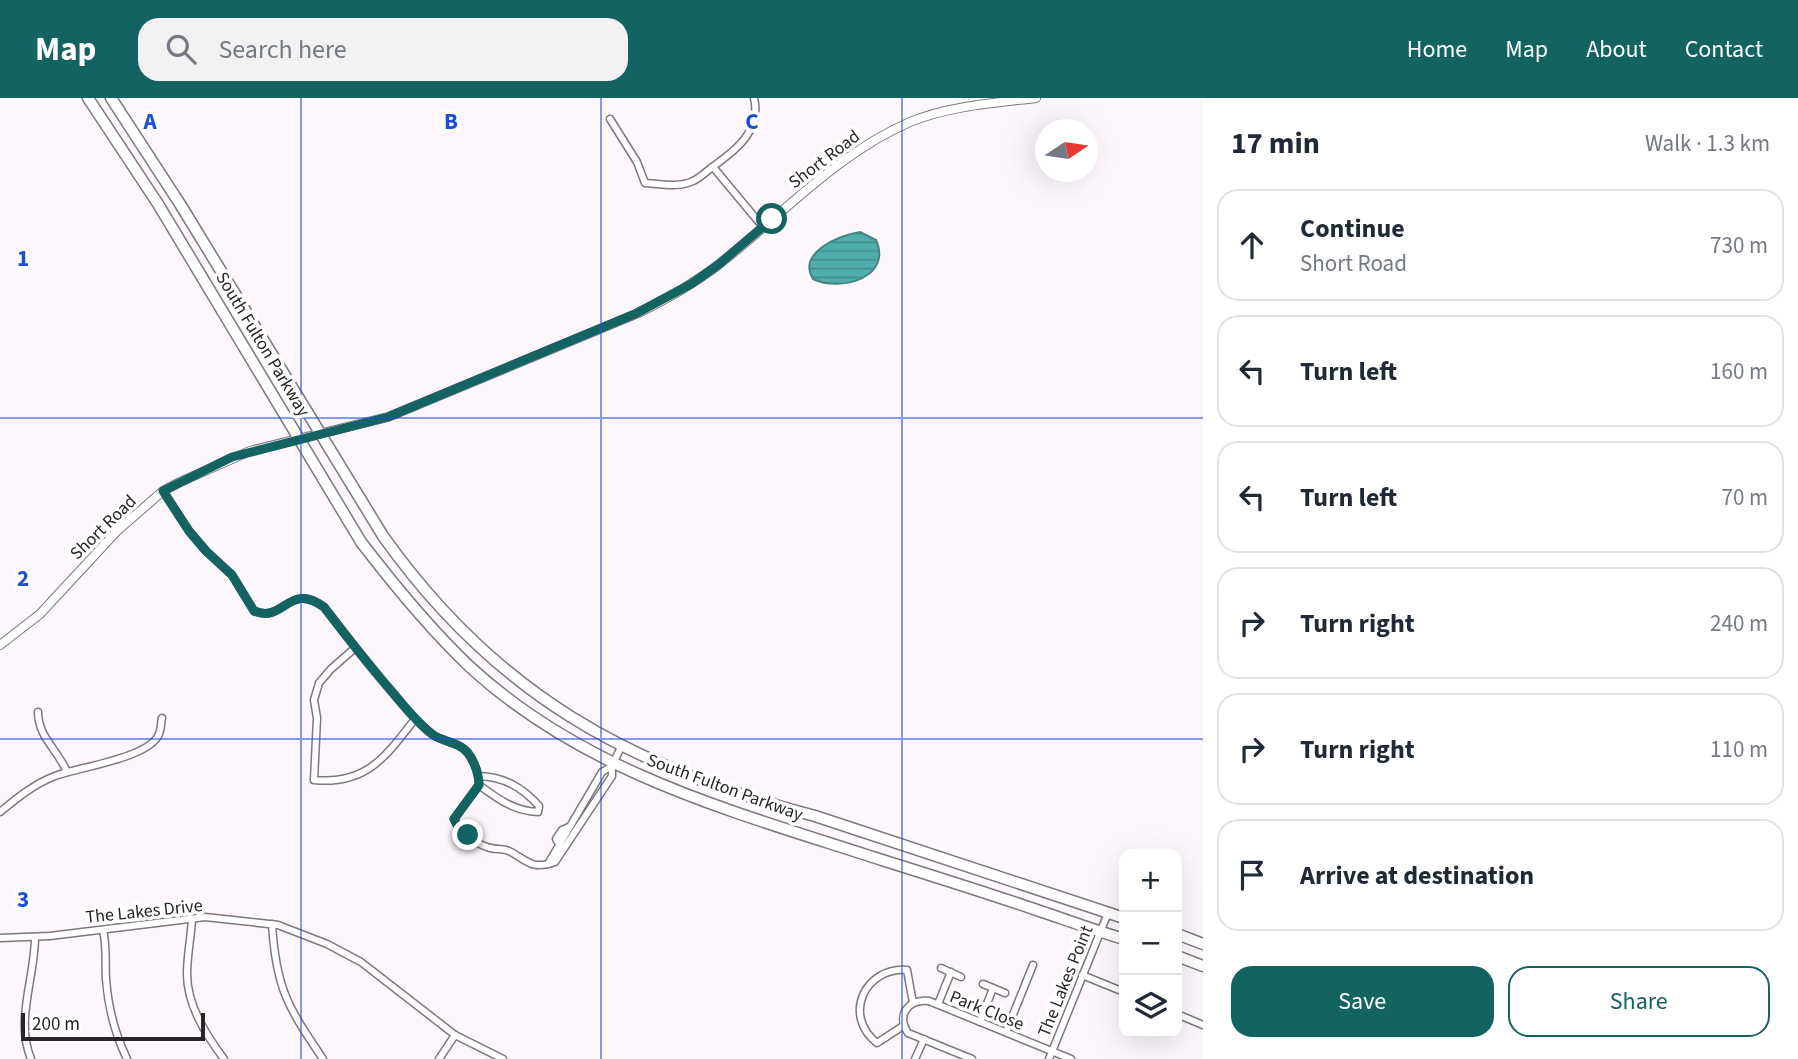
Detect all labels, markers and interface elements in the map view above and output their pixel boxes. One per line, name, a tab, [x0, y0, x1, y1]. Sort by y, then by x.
search box	[138, 18, 628, 81]
text: Map	[35, 26, 96, 73]
icon: search	[162, 30, 200, 68]
text: Search here	[218, 31, 347, 68]
text: Home	[1407, 32, 1467, 67]
text: Map	[1505, 32, 1548, 67]
text: About	[1586, 32, 1647, 67]
text: Contact	[1685, 32, 1763, 67]
text: A	[142, 105, 157, 138]
text: B	[444, 105, 458, 138]
text: C	[745, 105, 759, 138]
north arrow	[1035, 119, 1098, 182]
text: 17 min	[1231, 122, 1320, 165]
street label: Short Road	[783, 124, 865, 195]
text: Walk · 1.3 km	[1645, 127, 1770, 160]
route start	[756, 203, 787, 234]
text: Continue	[1300, 210, 1405, 247]
icon: ahead	[1233, 226, 1271, 264]
text: 730 m	[1710, 229, 1768, 262]
text: 1	[17, 242, 29, 275]
text: Short Road	[1300, 247, 1407, 280]
street label: South Fulton Parkway	[209, 267, 316, 422]
icon: left	[1233, 352, 1271, 390]
text: Turn left	[1300, 353, 1397, 390]
text: 160 m	[1710, 355, 1768, 388]
icon: left	[1233, 478, 1271, 516]
text: Turn left	[1300, 479, 1397, 516]
text: 70 m	[1721, 481, 1768, 514]
street label: Short Road	[65, 489, 142, 565]
text: 2	[17, 562, 29, 595]
icon: right	[1233, 604, 1271, 642]
text: Turn right	[1300, 605, 1415, 642]
text: 240 m	[1710, 607, 1768, 640]
icon: right	[1233, 730, 1271, 768]
text: Turn right	[1300, 731, 1415, 768]
text: 110 m	[1710, 733, 1768, 766]
street label: South Fulton Parkway	[643, 748, 807, 828]
route end	[452, 819, 483, 850]
map controls	[1119, 849, 1182, 1038]
button: +	[1119, 849, 1182, 912]
icon: arrive	[1233, 856, 1271, 894]
text: Arrive at destination	[1300, 857, 1534, 894]
text: 3	[17, 883, 29, 916]
street label: The Lakes Drive	[84, 893, 204, 930]
button: −	[1119, 912, 1182, 975]
street label: The Lakes Point	[1032, 922, 1099, 1041]
button: Save	[1231, 966, 1494, 1037]
button: Share	[1508, 966, 1770, 1037]
button: layers	[1119, 975, 1182, 1038]
street label: Park Close	[946, 984, 1028, 1037]
scale bar	[21, 1010, 205, 1042]
text: 200 m	[32, 1011, 80, 1038]

